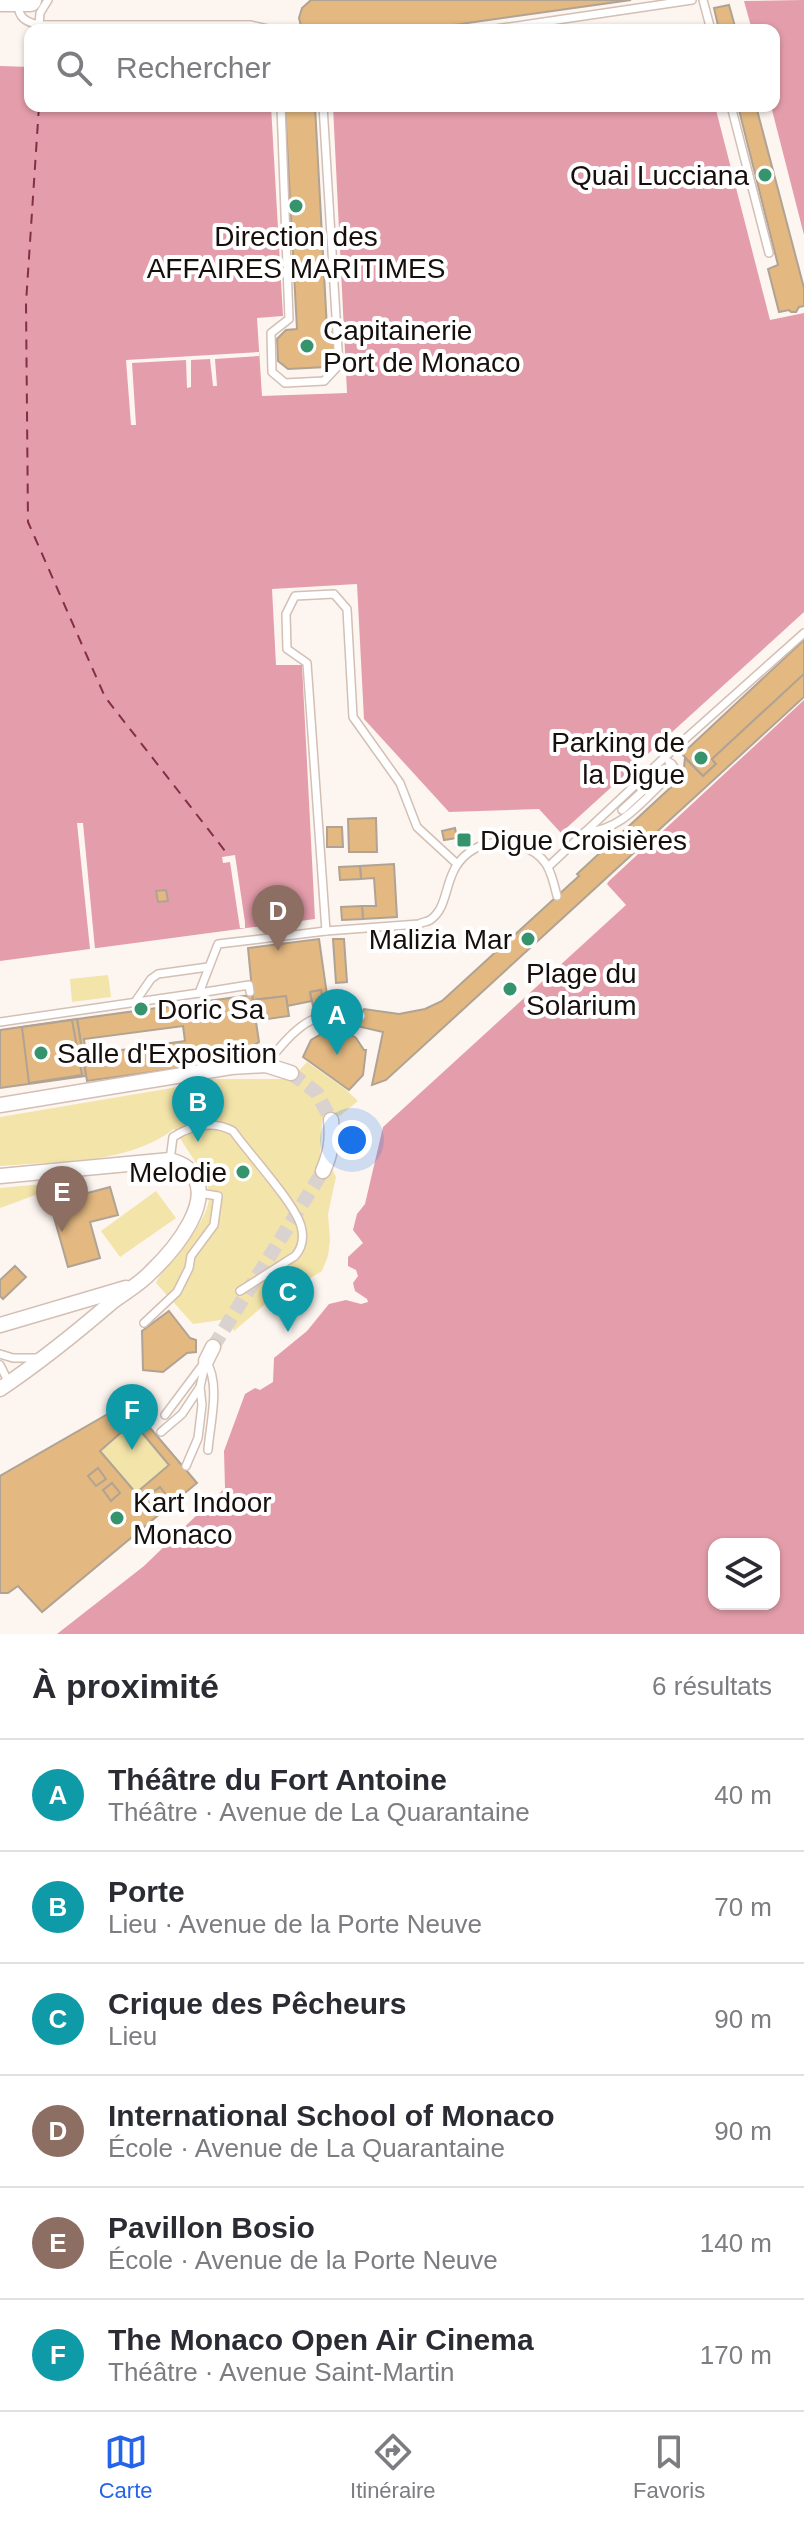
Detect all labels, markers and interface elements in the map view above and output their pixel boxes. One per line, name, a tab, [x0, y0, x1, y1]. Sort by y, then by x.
search box	[24, 24, 780, 112]
icon: search	[52, 46, 96, 90]
text: Rechercher	[116, 51, 271, 84]
place label: Quai Lucciana	[570, 160, 749, 191]
marker: Quai Lucciana	[756, 166, 774, 184]
marker: Direction des AFFAIRES MARITIMES	[287, 197, 305, 215]
place label: Direction des AFFAIRES MARITIMES	[147, 221, 445, 284]
place label: Capitainerie Port de Monaco	[323, 315, 521, 378]
marker: Capitainerie Port de Monaco	[298, 337, 316, 355]
place label: Parking de la Digue	[551, 727, 685, 790]
marker: Parking de la Digue	[692, 749, 710, 767]
place label: Digue Croisières	[480, 825, 687, 856]
marker: Digue Croisières	[455, 831, 473, 849]
pin: D	[252, 885, 304, 951]
place label: Malizia Mar	[369, 924, 512, 955]
marker: Malizia Mar	[519, 930, 537, 948]
place label: Plage du Solarium	[526, 958, 637, 1021]
marker: Plage du Solarium	[501, 980, 519, 998]
pin: A	[311, 989, 363, 1055]
place label: Doric Sa	[157, 994, 265, 1025]
marker: Doric Sa	[132, 1000, 150, 1018]
place label: Salle d'Exposition	[57, 1038, 277, 1069]
marker: Salle d'Exposition	[32, 1044, 50, 1062]
pin: B	[172, 1076, 224, 1142]
your location	[332, 1120, 372, 1160]
place label: Melodie	[129, 1157, 227, 1188]
marker: Melodie	[234, 1163, 252, 1181]
pin: E	[36, 1166, 88, 1232]
pin: C	[262, 1266, 314, 1332]
pin: F	[106, 1384, 158, 1450]
place label: Kart Indoor Monaco	[133, 1487, 272, 1550]
marker: Kart Indoor Monaco	[108, 1509, 126, 1527]
map controls	[708, 1538, 780, 1610]
button: layers	[708, 1538, 780, 1610]
text: À proximité	[32, 1667, 219, 1705]
text: 6 résultats	[652, 1671, 772, 1701]
text: Théâtre du Fort Antoine	[108, 1763, 447, 1796]
text: A	[49, 1780, 67, 1810]
text: 40 m	[714, 1780, 772, 1810]
text: Théâtre · Avenue de La Quarantaine	[108, 1797, 530, 1827]
text: Porte	[108, 1875, 185, 1908]
text: B	[49, 1892, 67, 1922]
text: 70 m	[714, 1892, 772, 1922]
text: Lieu · Avenue de la Porte Neuve	[108, 1909, 482, 1939]
text: Crique des Pêcheurs	[108, 1987, 406, 2020]
text: C	[49, 2004, 67, 2034]
text: 90 m	[714, 2004, 772, 2034]
text: Lieu	[108, 2021, 157, 2051]
text: International School of Monaco	[108, 2099, 555, 2132]
text: D	[49, 2116, 67, 2146]
text: 90 m	[714, 2116, 772, 2146]
text: École · Avenue de La Quarantaine	[108, 2133, 505, 2163]
text: Pavillon Bosio	[108, 2211, 315, 2244]
text: E	[49, 2228, 67, 2258]
text: 140 m	[700, 2228, 772, 2258]
text: École · Avenue de la Porte Neuve	[108, 2245, 498, 2275]
text: The Monaco Open Air Cinema	[108, 2323, 534, 2356]
text: F	[50, 2340, 66, 2370]
text: 170 m	[700, 2340, 772, 2370]
text: Théâtre · Avenue Saint-Martin	[108, 2357, 454, 2387]
tab: Carte	[99, 2430, 153, 2504]
tab: Itinéraire	[350, 2430, 436, 2504]
tab: Favoris	[633, 2430, 705, 2504]

